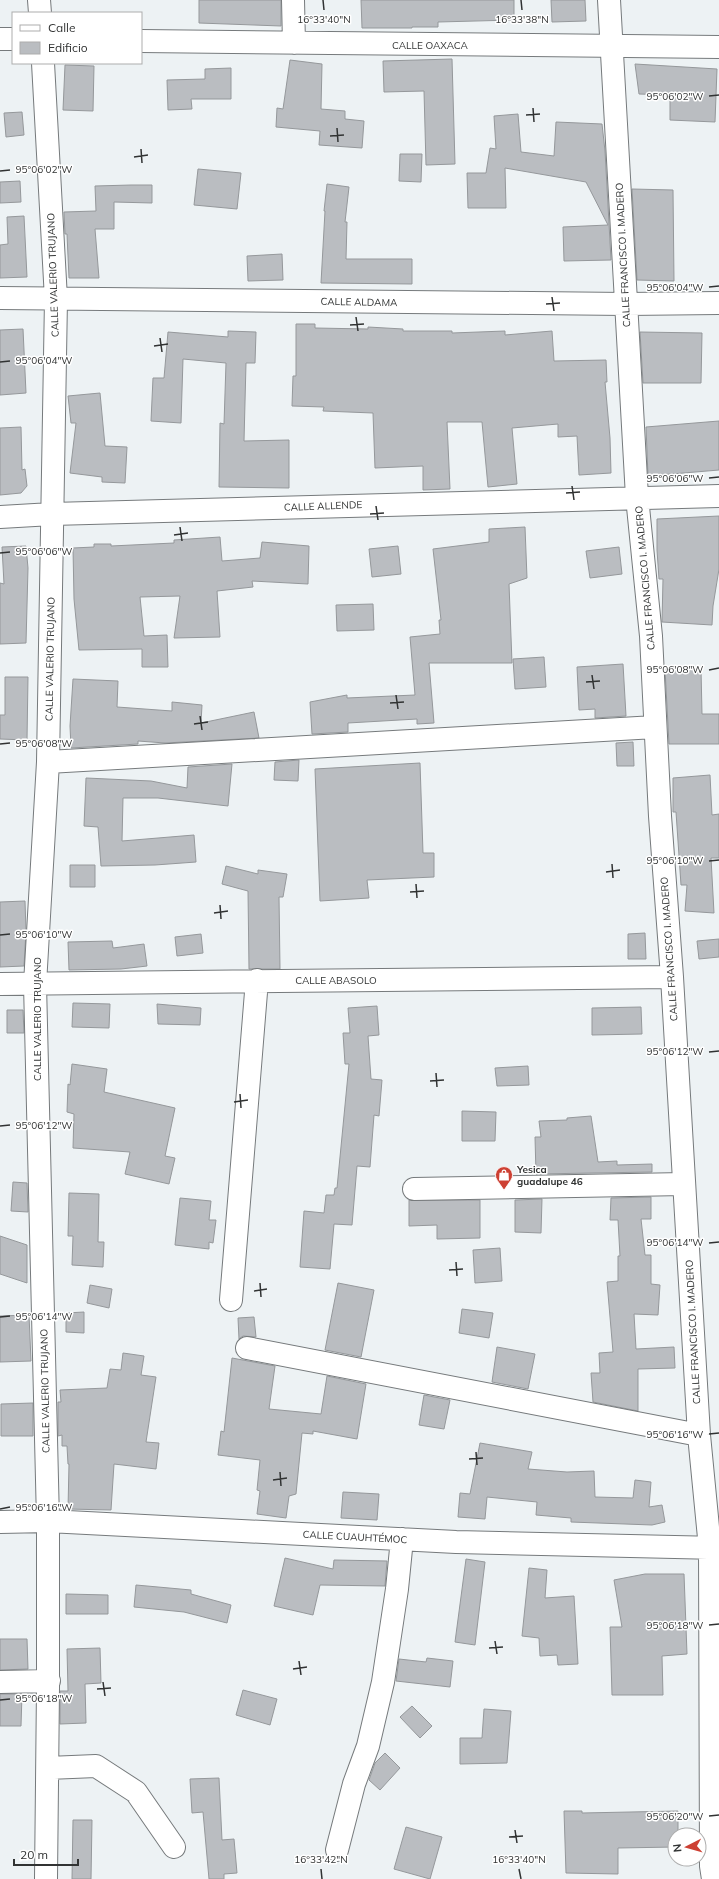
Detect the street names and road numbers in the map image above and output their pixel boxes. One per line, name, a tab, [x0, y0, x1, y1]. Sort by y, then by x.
street label: CALLE OAXACA	[392, 39, 469, 52]
street label: CALLE FRANCISCO I. MADERO	[613, 182, 633, 328]
street label: CALLE VALERIO TRUJANO	[44, 212, 62, 337]
street label: CALLE ALDAMA	[320, 295, 398, 309]
street label: CALLE ALLENDE	[284, 498, 362, 514]
street label: CALLE FRANCISCO I. MADERO	[632, 505, 658, 651]
street label: CALLE VALERIO TRUJANO	[42, 597, 58, 721]
street label: CALLE FRANCISCO I. MADERO	[657, 876, 681, 1022]
street label: CALLE VALERIO TRUJANO	[31, 957, 44, 1081]
street label: CALLE ABASOLO	[295, 974, 377, 987]
street label: CALLE FRANCISCO I. MADERO	[683, 1259, 703, 1405]
street label: CALLE VALERIO TRUJANO	[37, 1329, 53, 1453]
street label: CALLE CUAUHTÉMOC	[302, 1528, 408, 1546]

